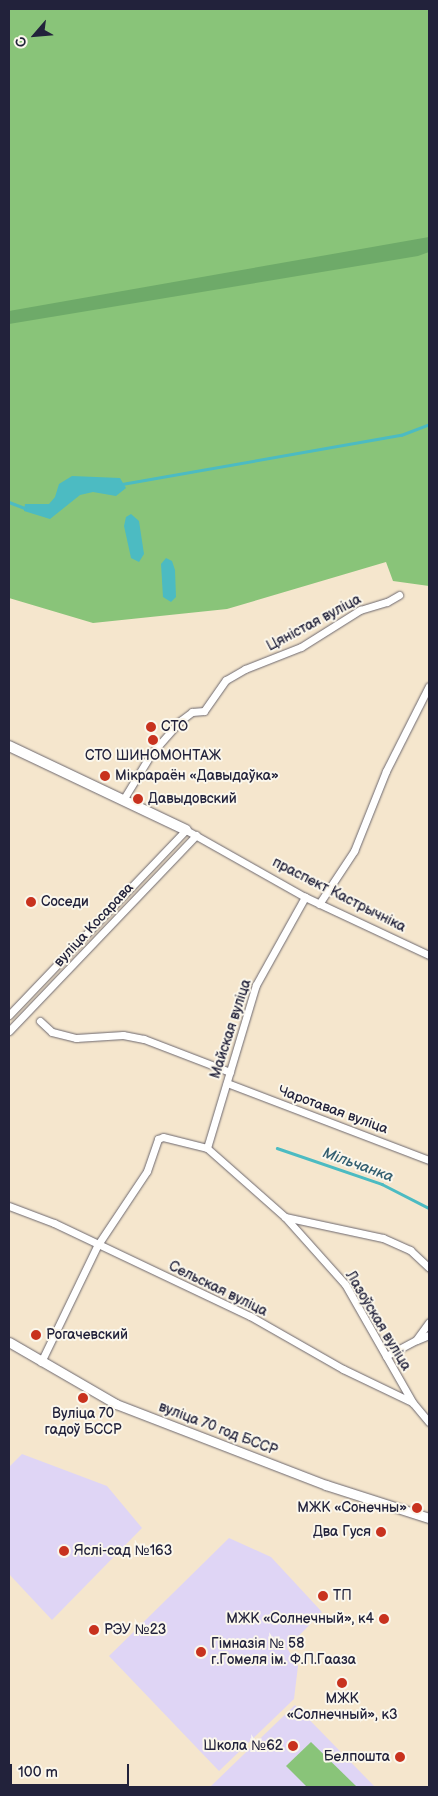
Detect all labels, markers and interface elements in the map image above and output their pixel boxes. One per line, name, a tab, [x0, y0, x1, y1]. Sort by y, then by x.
north arrow	[10, 10, 60, 60]
text: С	[11, 34, 31, 50]
street label: Цяністая вуліца	[264, 591, 364, 655]
place label: СТО	[161, 719, 188, 735]
marker: СТО	[145, 721, 157, 733]
marker: СТО ШИНОМОНТАЖ	[147, 734, 159, 746]
place label: СТО ШИНОМОНТАЖ	[85, 748, 221, 764]
place label: Мікрараён «Давыдаўка»	[115, 768, 279, 784]
marker: Мікрараён «Давыдаўка»	[99, 770, 111, 782]
place label: Давыдовский	[148, 791, 237, 807]
marker: Давыдовский	[132, 793, 144, 805]
street label: праспект Кастрычніка	[269, 854, 409, 936]
street label: вуліца Косарава	[51, 880, 137, 970]
place label: Соседи	[41, 894, 89, 910]
marker: Соседи	[25, 896, 37, 908]
street label: Майская вуліца	[207, 977, 255, 1081]
street label: Чаротавая вуліца	[276, 1082, 390, 1138]
water label: Мільчанка	[320, 1144, 396, 1186]
street label: Сельская вуліца	[166, 1258, 270, 1320]
street label: Лазоўская вуліца	[342, 1268, 414, 1374]
place label: Рогачевский	[46, 1327, 128, 1343]
marker: Рогачевский	[30, 1329, 42, 1341]
marker: Вуліца 70 гадоў БССР	[77, 1392, 89, 1404]
street label: вуліца 70 год БССР	[156, 1399, 280, 1459]
place label: Вуліца 70 гадоў БССР	[45, 1406, 121, 1438]
place label: МЖК «Сонечны»	[297, 1500, 407, 1516]
marker: МЖК «Сонечны»	[411, 1502, 423, 1514]
place label: Два Гуся	[313, 1524, 371, 1540]
marker: Два Гуся	[375, 1526, 387, 1538]
place label: Яслі-сад №163	[74, 1543, 172, 1559]
marker: Яслі-сад №163	[58, 1545, 70, 1557]
place label: ТП	[333, 1588, 352, 1604]
marker: ТП	[317, 1590, 329, 1602]
place label: МЖК «Солнечный», к4	[226, 1611, 374, 1627]
marker: МЖК «Солнечный», к4	[378, 1613, 390, 1625]
place label: РЭУ №23	[104, 1622, 166, 1638]
marker: РЭУ №23	[88, 1624, 100, 1636]
place label: Гімназія № 58 г.Гомеля ім. Ф.П.Гааза	[211, 1636, 356, 1668]
marker: Гімназія № 58 г.Гомеля ім. Ф.П.Гааза	[195, 1646, 207, 1658]
marker: МЖК «Солнечный», к3	[336, 1677, 348, 1689]
place label: МЖК «Солнечный», к3	[286, 1691, 398, 1724]
place label: Школа №62	[203, 1738, 283, 1754]
marker: Школа №62	[287, 1740, 299, 1752]
place label: Белпошта	[324, 1749, 390, 1765]
marker: Белпошта	[394, 1751, 406, 1763]
scale bar	[12, 1754, 131, 1786]
text: 100 m	[18, 1763, 58, 1782]

